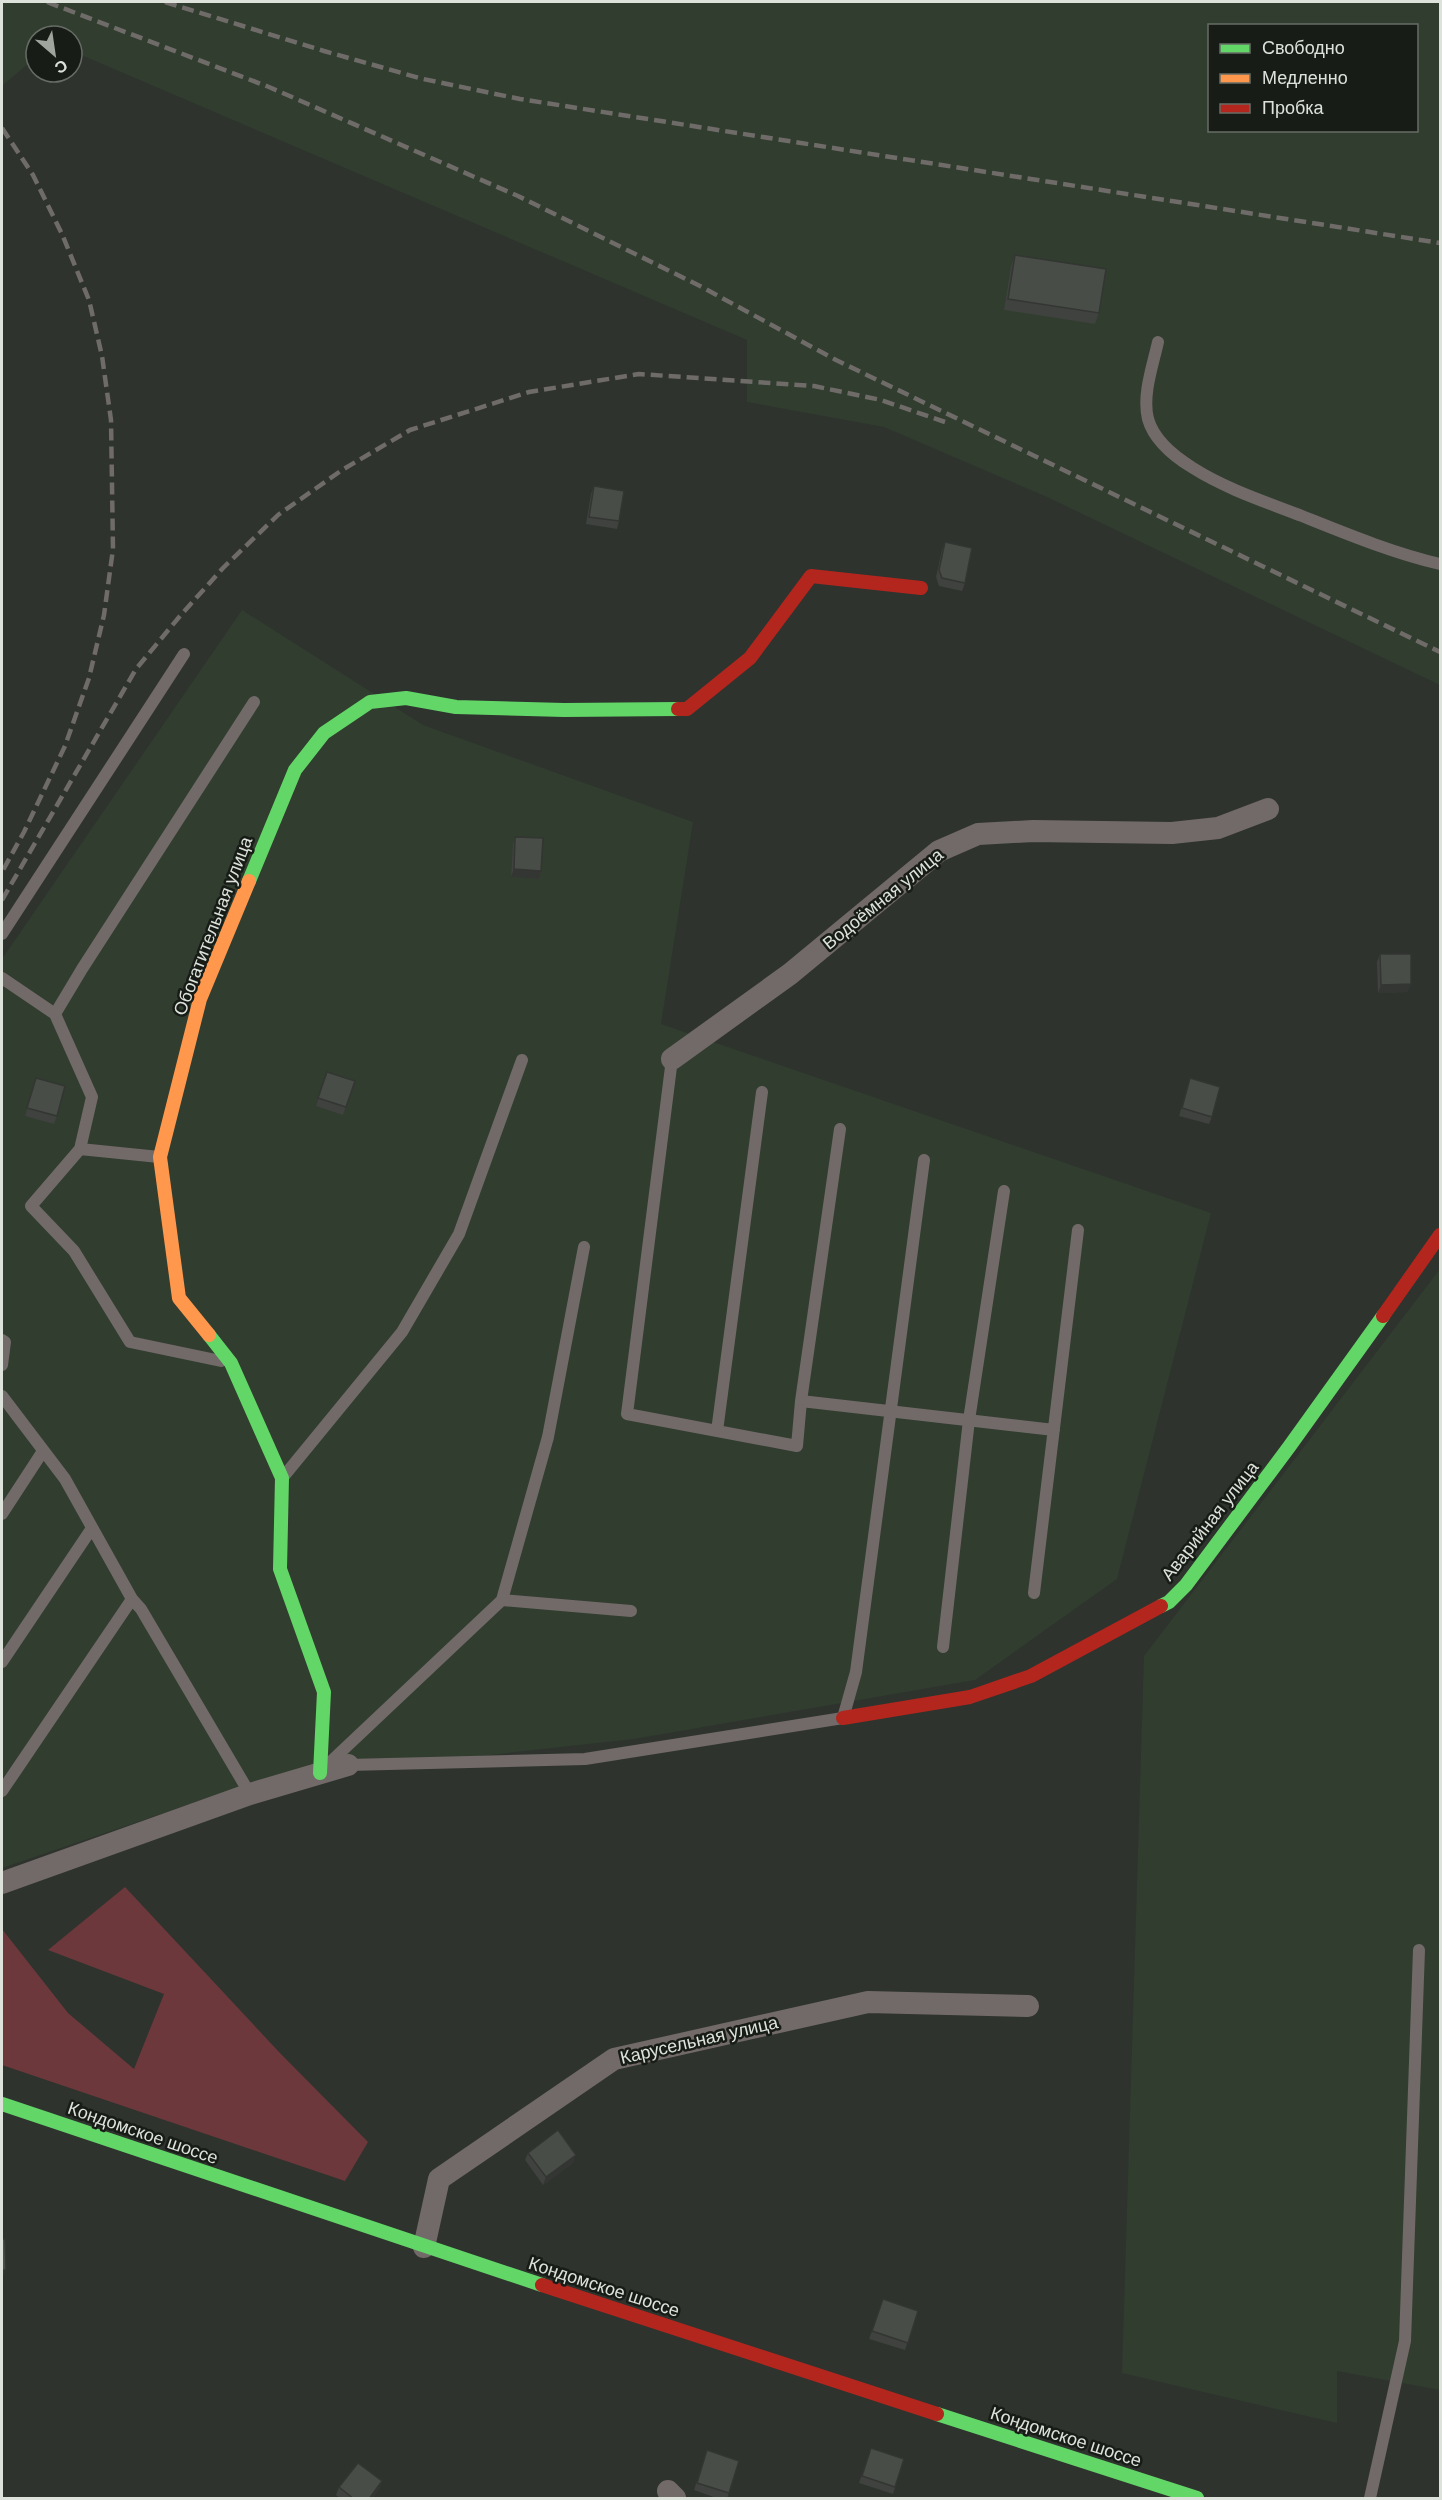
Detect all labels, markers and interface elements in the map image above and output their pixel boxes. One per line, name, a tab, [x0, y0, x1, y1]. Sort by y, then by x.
north arrow	[24, 24, 84, 84]
legend	[1208, 24, 1418, 132]
text: Свободно	[1262, 36, 1345, 60]
text: С	[51, 55, 71, 79]
text: Медленно	[1262, 66, 1348, 90]
text: Пробка	[1262, 96, 1325, 120]
street label: Обогатительная улица	[168, 832, 259, 1019]
street label: Водоёмная улица	[818, 842, 949, 955]
street label: Аварийная улица	[1156, 1456, 1265, 1586]
street label: Карусельная улица	[618, 2010, 781, 2070]
street label: Кондомское шоссе	[65, 2096, 221, 2170]
street label: Кондомское шоссе	[525, 2251, 683, 2323]
street label: Кондомское шоссе	[987, 2401, 1145, 2473]

